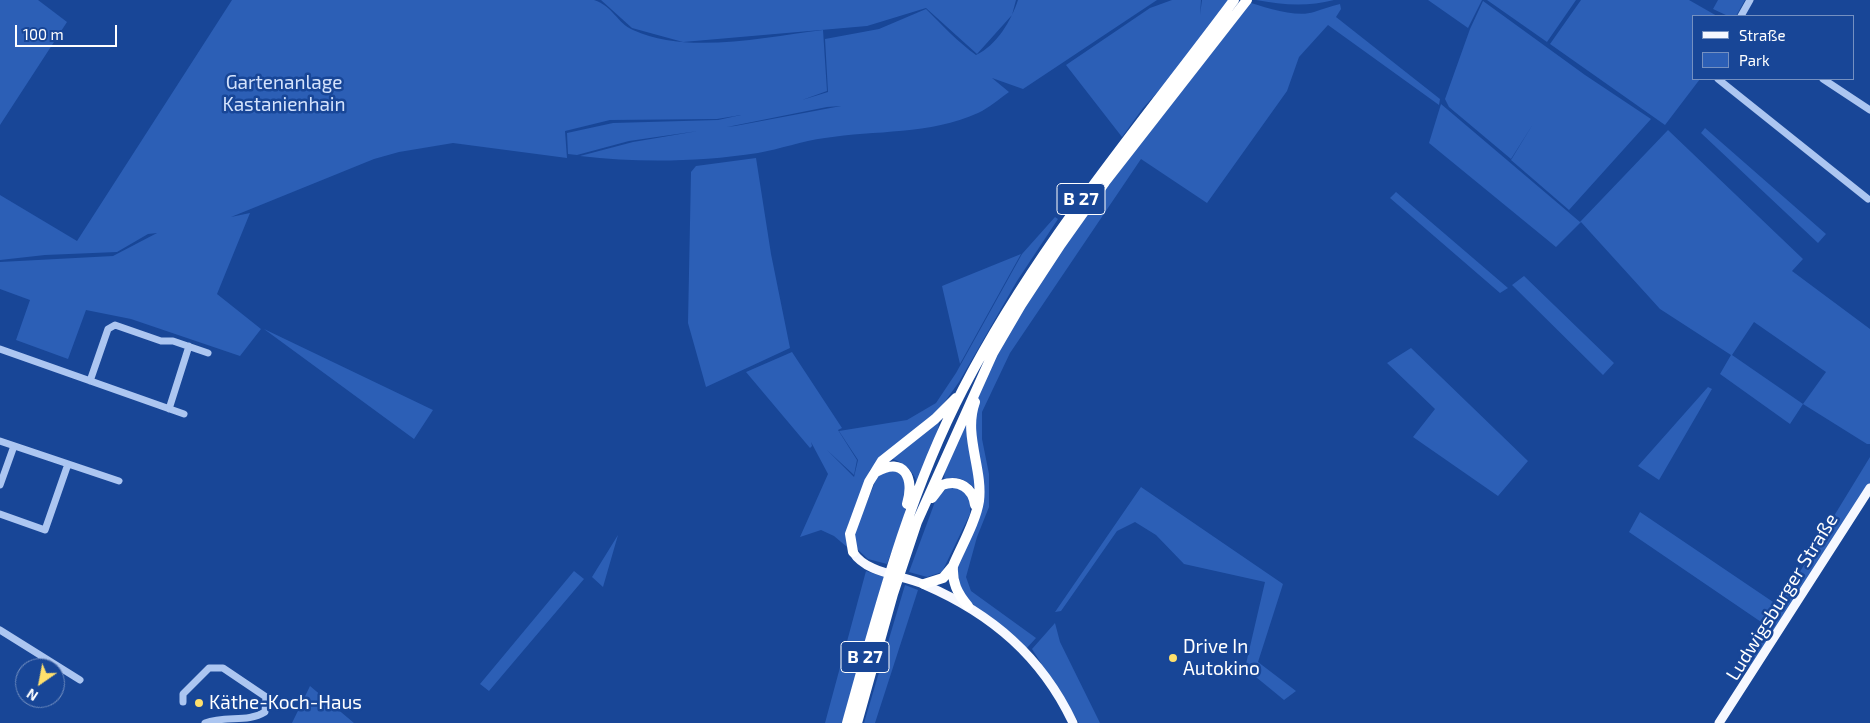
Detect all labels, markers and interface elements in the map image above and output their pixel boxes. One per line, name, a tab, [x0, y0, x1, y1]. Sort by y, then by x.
scale bar	[18, 15, 120, 47]
legend	[1692, 15, 1855, 80]
text: 100 m	[23, 25, 64, 43]
text: Straße	[1739, 26, 1785, 44]
text: Park	[1739, 51, 1770, 69]
park label: Gartenanlage Kastanienhain	[222, 72, 346, 116]
road number: B 27	[1057, 183, 1105, 214]
street label: Ludwigsburger Straße	[1721, 509, 1843, 685]
place label: Drive In Autokino	[1183, 636, 1260, 680]
road number: B 27	[841, 642, 889, 672]
marker: Drive In Autokino	[1167, 652, 1179, 664]
north arrow	[15, 658, 65, 708]
text: N	[23, 685, 41, 705]
place label: Käthe-Koch-Haus	[209, 692, 362, 714]
marker: Käthe-Koch-Haus	[193, 697, 205, 709]

